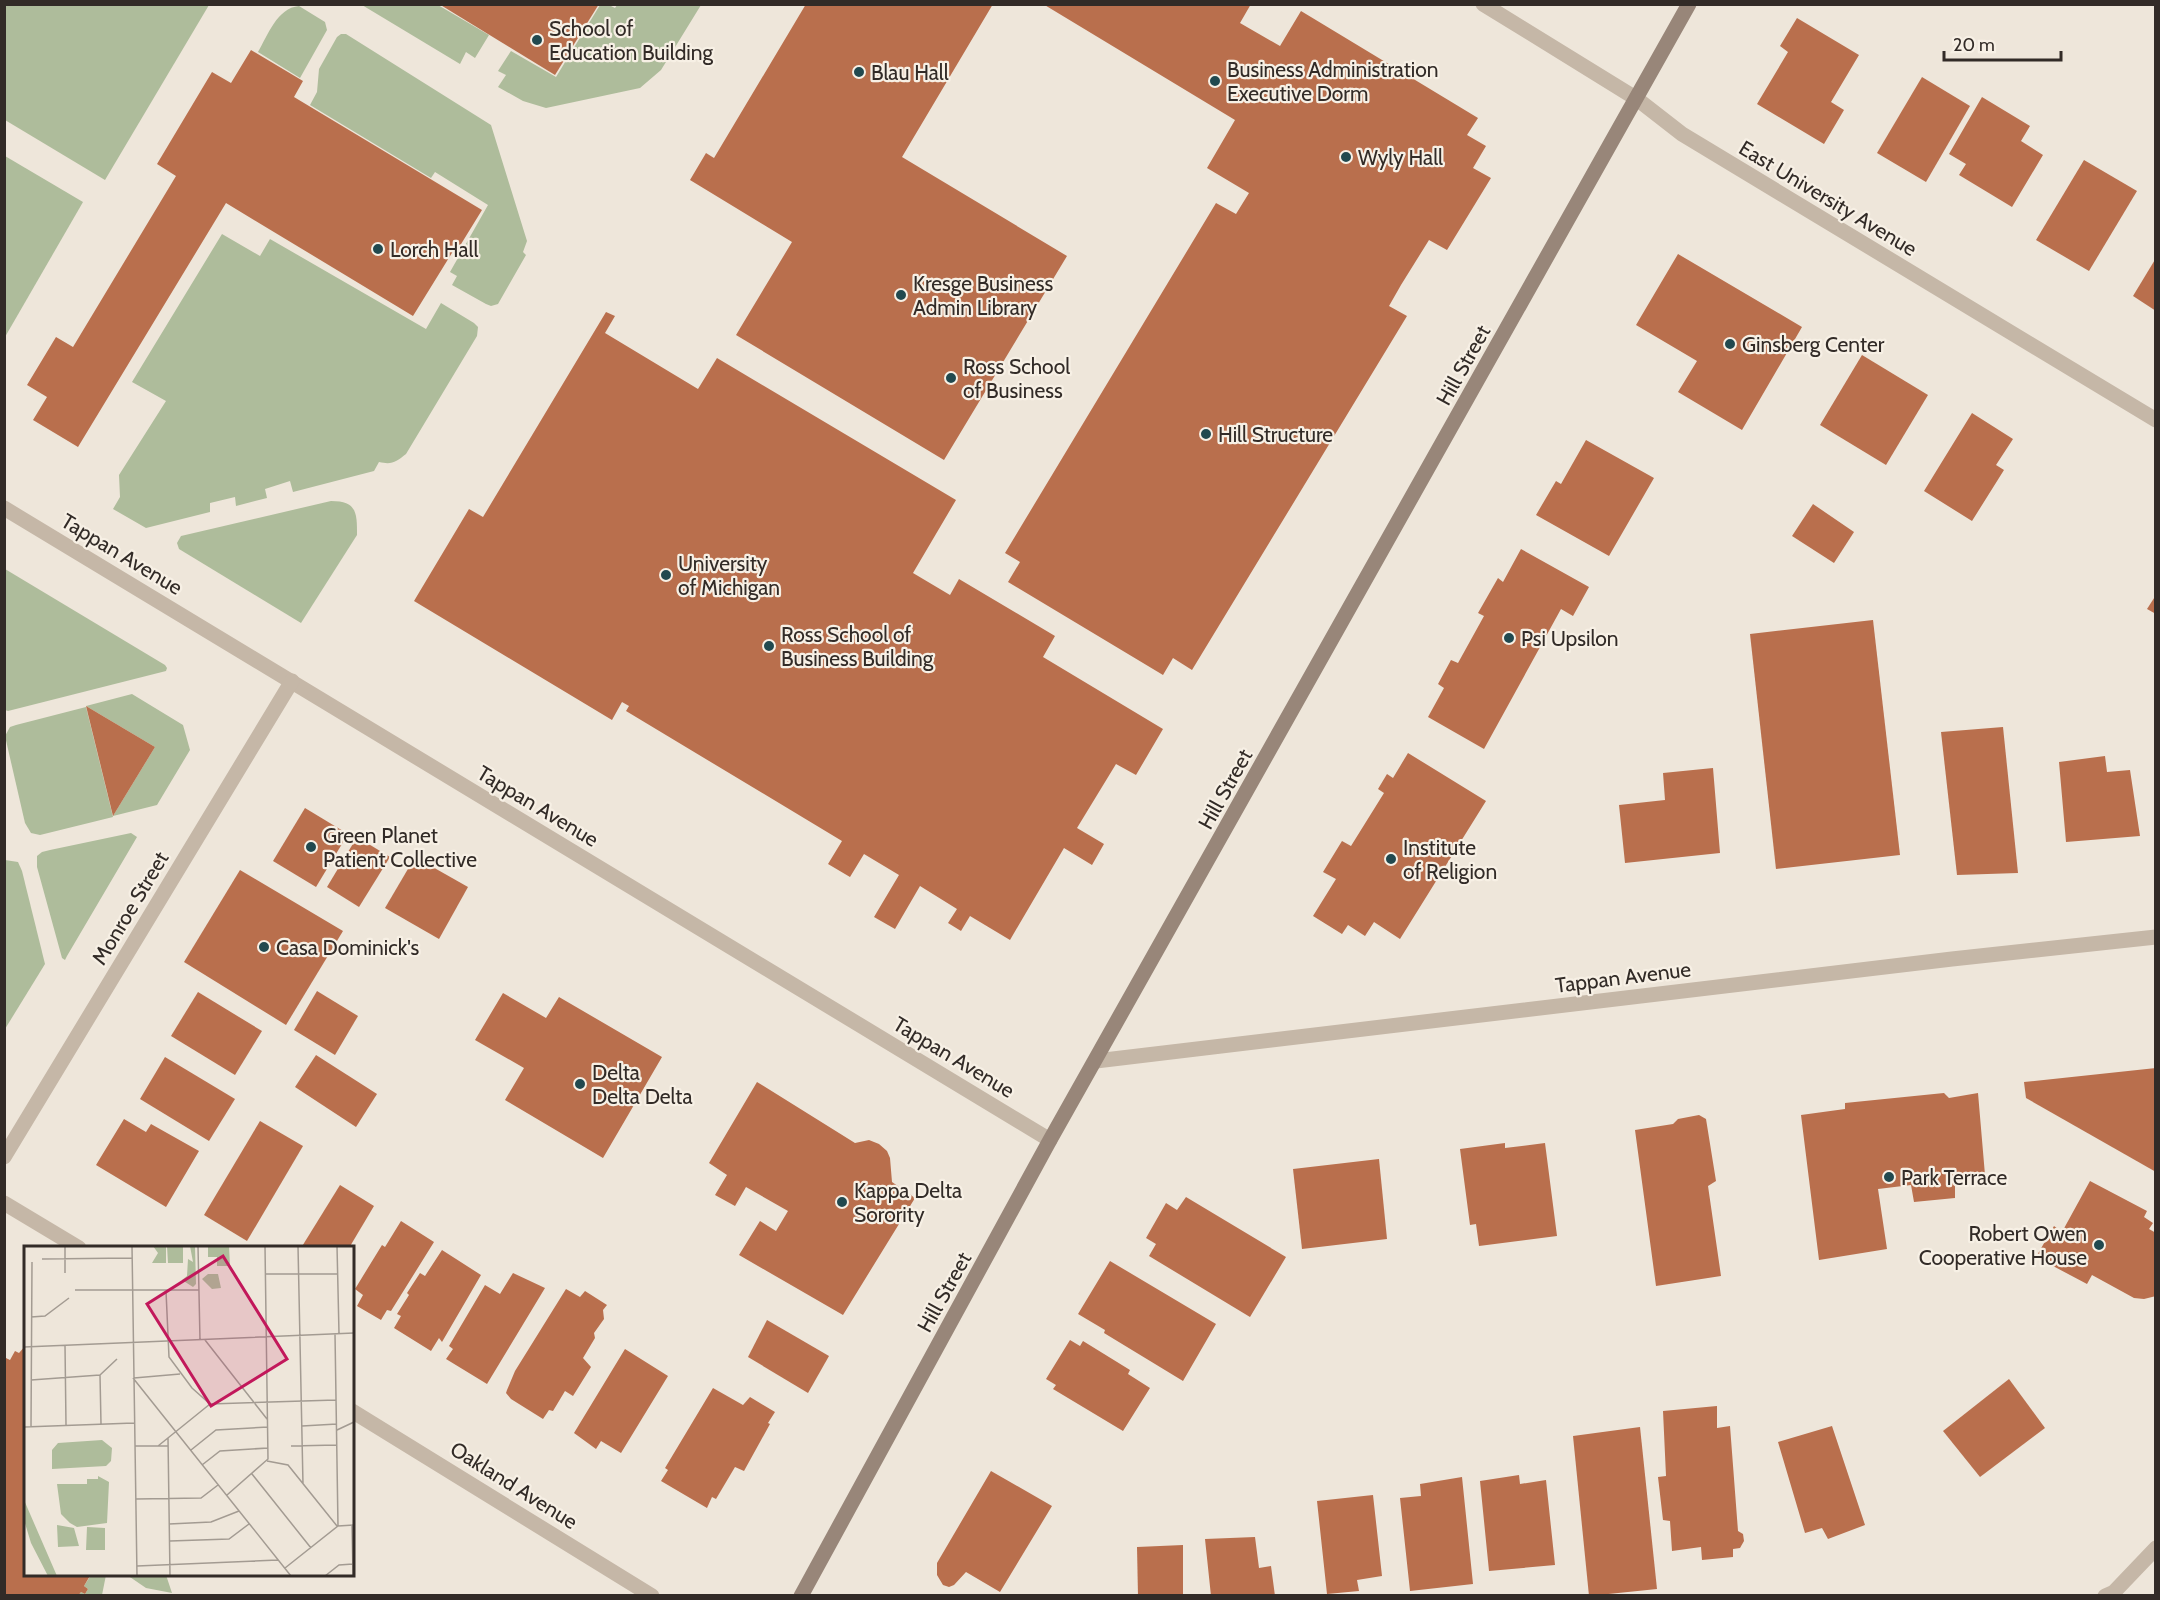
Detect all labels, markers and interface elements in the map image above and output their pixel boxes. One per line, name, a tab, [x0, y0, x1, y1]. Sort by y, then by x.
place label: School of Education Building	[549, 16, 713, 65]
scale bar	[1944, 24, 2061, 62]
marker: School of Education Building	[530, 33, 544, 47]
text: 20 m	[1953, 34, 1995, 56]
place label: Business Administration Executive Dorm	[1227, 57, 1439, 106]
place label: Blau Hall	[871, 60, 949, 85]
marker: Blau Hall	[852, 65, 866, 79]
marker: Business Administration Executive Dorm	[1208, 74, 1222, 88]
street label: East University Avenue	[1735, 135, 1922, 261]
place label: Wyly Hall	[1358, 145, 1443, 170]
marker: Wyly Hall	[1339, 150, 1353, 164]
place label: Lorch Hall	[390, 237, 479, 262]
marker: Lorch Hall	[371, 242, 385, 256]
place label: Kresge Business Admin Library	[913, 271, 1053, 320]
marker: Kresge Business Admin Library	[894, 288, 908, 302]
street label: Hill Street	[1431, 321, 1495, 409]
place label: Ginsberg Center	[1742, 332, 1885, 357]
marker: Ginsberg Center	[1723, 337, 1737, 351]
place label: Ross School of Business	[963, 354, 1070, 403]
marker: Ross School of Business	[944, 371, 958, 385]
place label: Hill Structure	[1218, 422, 1333, 447]
marker: Hill Structure	[1199, 427, 1213, 441]
street label: Tappan Avenue	[57, 508, 187, 600]
place label: University of Michigan	[678, 551, 780, 600]
marker: University of Michigan	[659, 568, 673, 582]
place label: Ross School of Business Building	[781, 622, 934, 671]
place label: Psi Upsilon	[1521, 626, 1619, 651]
marker: Psi Upsilon	[1502, 631, 1516, 645]
marker: Ross School of Business Building	[762, 639, 776, 653]
street label: Hill Street	[1193, 745, 1257, 833]
street label: Tappan Avenue	[473, 760, 603, 852]
place label: Green Planet Patient Collective	[323, 823, 477, 872]
place label: Institute of Religion	[1403, 835, 1497, 884]
marker: Green Planet Patient Collective	[304, 840, 318, 854]
street label: Monroe Street	[86, 847, 174, 969]
marker: Institute of Religion	[1384, 852, 1398, 866]
place label: Casa Dominick's	[276, 935, 420, 960]
marker: Casa Dominick's	[257, 940, 271, 954]
street label: Tappan Avenue	[1554, 956, 1693, 998]
street label: Tappan Avenue	[889, 1011, 1019, 1103]
place label: Delta Delta Delta	[592, 1060, 693, 1109]
marker: Delta Delta Delta	[573, 1077, 587, 1091]
place label: Park Terrace	[1901, 1165, 2007, 1190]
marker: Park Terrace	[1882, 1170, 1896, 1184]
place label: Kappa Delta Sorority	[854, 1178, 962, 1227]
marker: Kappa Delta Sorority	[835, 1195, 849, 1209]
place label: Robert Owen Cooperative House	[1919, 1221, 2087, 1270]
marker: Robert Owen Cooperative House	[2092, 1238, 2106, 1252]
inset map	[24, 1246, 354, 1576]
street label: Hill Street	[912, 1248, 976, 1336]
street label: Oakland Avenue	[446, 1436, 582, 1534]

